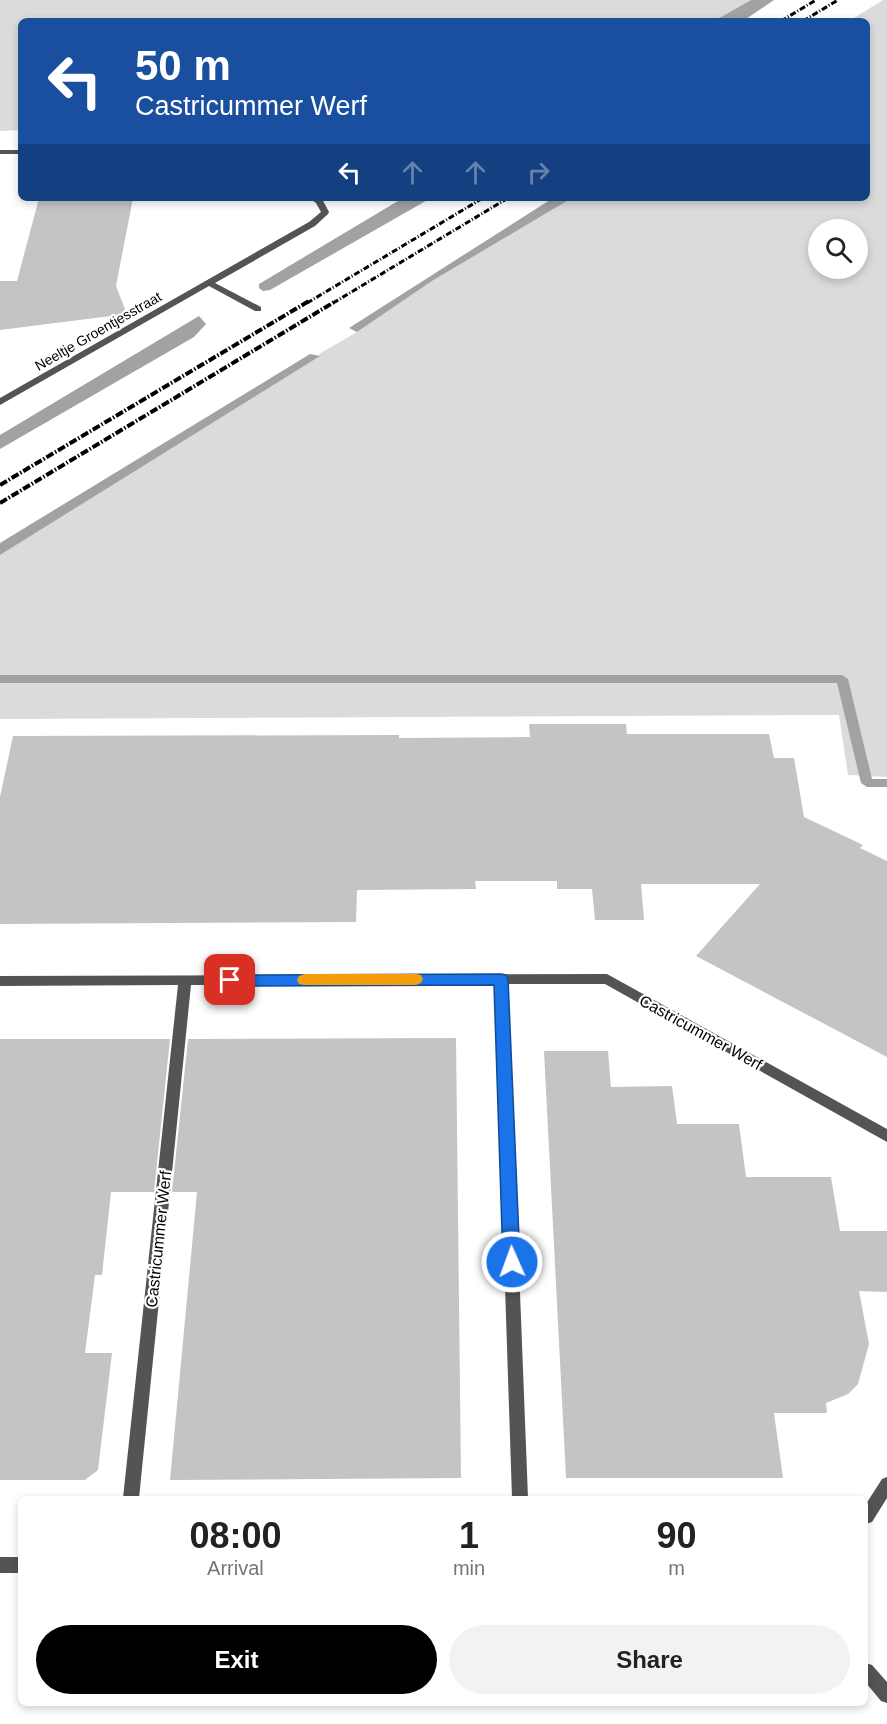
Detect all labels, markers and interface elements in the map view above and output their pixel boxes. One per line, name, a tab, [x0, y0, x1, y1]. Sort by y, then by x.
icon: left	[36, 42, 114, 120]
text: 50 m	[135, 42, 231, 89]
text: Castricummer Werf	[135, 91, 367, 121]
icon: left	[333, 156, 366, 189]
icon: ahead	[396, 156, 429, 189]
icon: ahead	[459, 156, 492, 189]
icon: right	[522, 156, 555, 189]
map controls	[808, 219, 868, 279]
button: search	[808, 219, 868, 279]
street label: Neeltje Groentjesstraat	[32, 288, 164, 374]
pin	[204, 954, 255, 1005]
icon: arrive	[213, 963, 246, 996]
street label: Castricummer Werf	[637, 992, 765, 1073]
street label: Castricummer Werf	[143, 1169, 174, 1308]
position arrow	[480, 1230, 544, 1294]
text: 08:00	[189, 1515, 281, 1556]
text: 1	[459, 1515, 479, 1556]
text: 90	[657, 1515, 697, 1556]
text: Arrival	[207, 1557, 264, 1579]
text: min	[453, 1557, 485, 1579]
text: m	[668, 1557, 685, 1579]
button: Exit	[36, 1625, 437, 1694]
button: Share	[449, 1625, 850, 1694]

